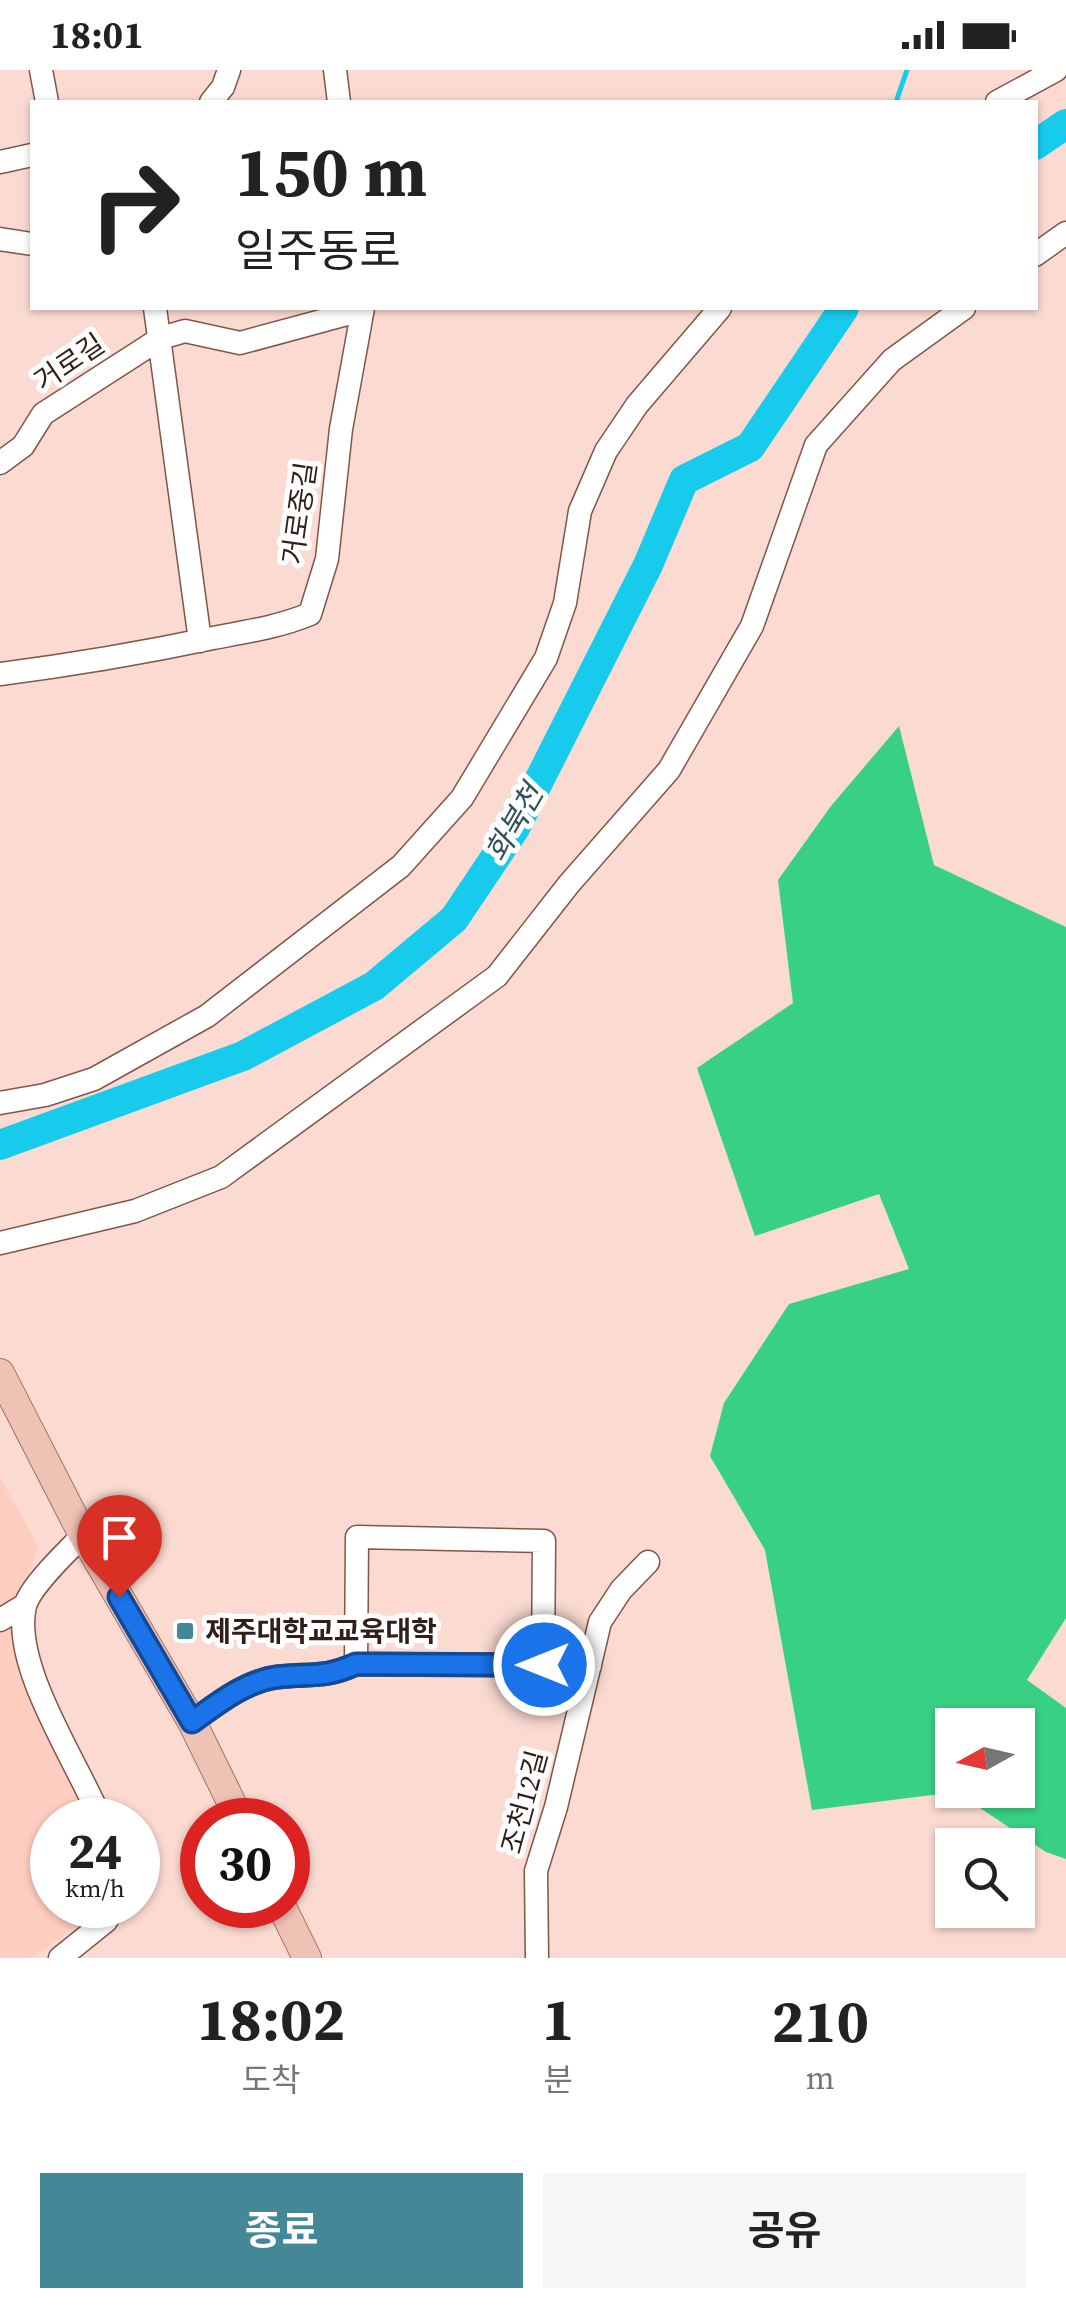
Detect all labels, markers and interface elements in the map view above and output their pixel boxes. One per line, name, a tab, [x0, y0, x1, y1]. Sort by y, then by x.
text: 18:01	[50, 9, 144, 61]
text: 150 m	[235, 123, 427, 219]
icon: right	[70, 140, 200, 270]
text: 일주동로	[235, 219, 401, 281]
street label: 거로길	[26, 325, 112, 399]
street label: 거로중길	[273, 459, 325, 567]
water label: 화북천	[476, 774, 554, 869]
pin	[77, 1495, 162, 1598]
icon: arrive	[92, 1510, 147, 1565]
place label: 제주대학교교육대학	[205, 1612, 437, 1650]
position arrow	[492, 1613, 596, 1717]
marker: 제주대학교교육대학	[174, 1620, 196, 1642]
north arrow	[935, 1708, 1035, 1808]
map controls	[935, 1708, 1035, 1928]
street label: 조천12길	[492, 1746, 556, 1858]
speed limit sign: 30	[180, 1798, 310, 1928]
text: 24	[68, 1816, 122, 1885]
button: search	[935, 1828, 1035, 1928]
text: km/h	[65, 1871, 125, 1905]
text: 18:02	[197, 1978, 345, 2060]
text: 1	[542, 1978, 575, 2060]
text: 210	[771, 1980, 869, 2062]
text: m	[806, 2056, 835, 2100]
text: 도착	[242, 2058, 300, 2102]
text: 분	[544, 2058, 573, 2102]
button: 종료	[40, 2173, 523, 2288]
button: 공유	[543, 2173, 1026, 2288]

